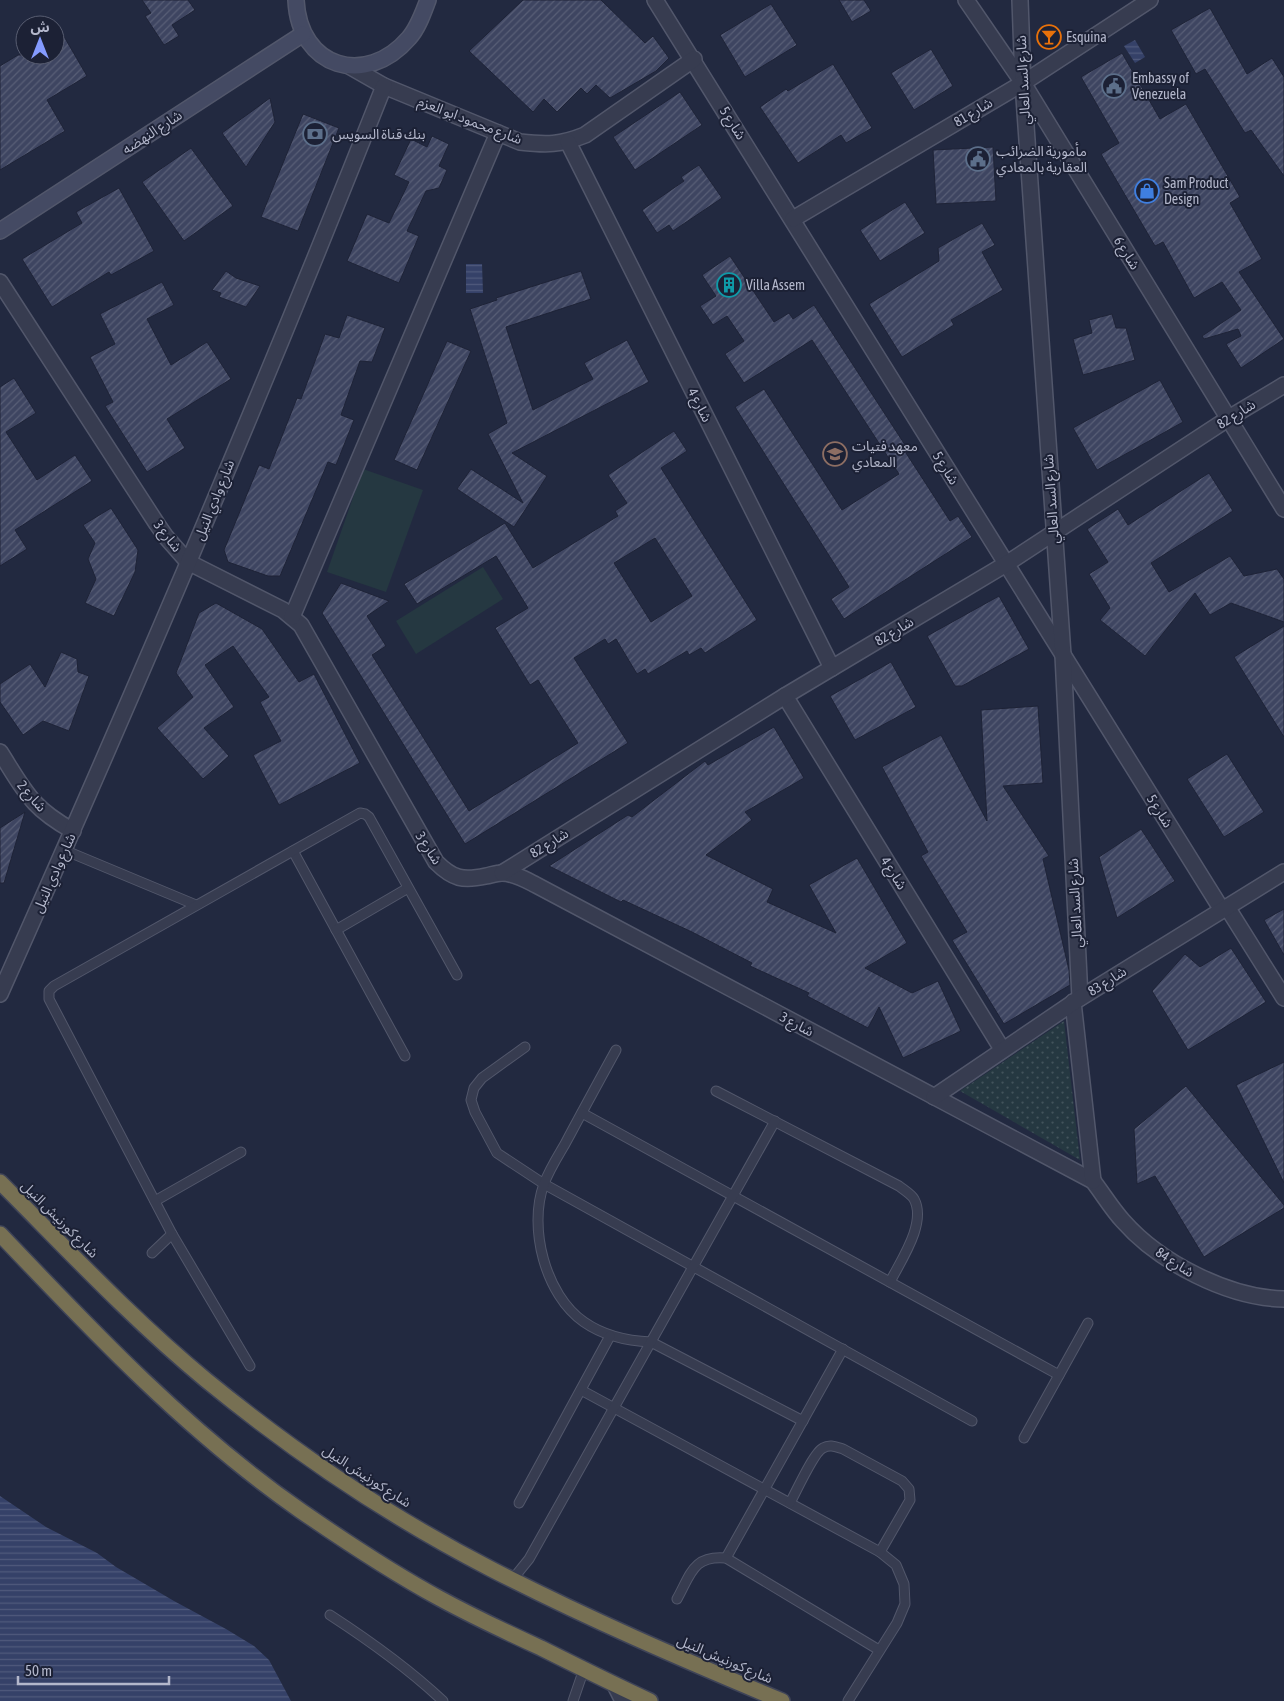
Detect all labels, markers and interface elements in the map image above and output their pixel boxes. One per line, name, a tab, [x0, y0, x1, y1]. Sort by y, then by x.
north arrow	[15, 15, 65, 65]
text: ش	[30, 19, 50, 35]
bar icon: Esquina	[1036, 24, 1062, 50]
place label: Esquina	[1066, 29, 1107, 45]
street label: شارع السد العالي	[1013, 35, 1037, 125]
place label: Embassy of Venezuela	[1132, 70, 1189, 102]
public building icon: Embassy of Venezuela	[1101, 73, 1127, 99]
street label: شارع محمود ابو العزم	[415, 93, 524, 150]
street label: شارع 81	[951, 94, 997, 132]
street label: شارع 5	[714, 104, 749, 144]
street label: شارع النهضه	[119, 107, 187, 160]
bank icon: بنك قناة السويس	[302, 121, 328, 147]
place label: بنك قناة السويس	[332, 126, 426, 143]
place label: مأمورية الضرائب العقارية بالمعادي	[996, 142, 1087, 178]
public building icon: مأمورية الضرائب العقارية بالمعادي	[965, 146, 991, 172]
place label: Sam Product Design	[1164, 175, 1229, 207]
shop icon: Sam Product Design	[1134, 178, 1160, 204]
street label: شارع 6	[1108, 234, 1143, 274]
building icon: Villa Assem	[716, 272, 742, 298]
place label: Villa Assem	[746, 277, 805, 293]
street label: شارع 4	[682, 385, 715, 426]
street label: شارع 82	[1214, 396, 1260, 435]
place label: معهد فتيات المعادي	[852, 438, 918, 473]
school or university icon: معهد فتيات المعادي	[822, 441, 848, 467]
street label: شارع 5	[927, 449, 962, 489]
street label: شارع السد العالي	[1040, 453, 1065, 544]
street label: شارع وادي النيل	[191, 457, 240, 544]
street label: شارع 3	[148, 517, 185, 557]
street label: شارع 82	[872, 613, 918, 651]
street label: شارع 2	[12, 777, 50, 817]
street label: شارع 5	[1141, 792, 1176, 832]
street label: شارع 82	[527, 825, 573, 864]
street label: شارع 3	[410, 829, 445, 869]
street label: شارع وادي النيل	[29, 831, 82, 917]
street label: شارع 4	[875, 854, 910, 894]
street label: شارع السد العالي	[1065, 858, 1089, 948]
street label: شارع 83	[1085, 963, 1131, 1002]
street label: شارع 3	[776, 1009, 817, 1042]
street label: شارع كورنيش النيل	[16, 1177, 102, 1263]
street label: شارع 84	[1151, 1244, 1197, 1283]
street label: شارع كورنيش النيل	[318, 1441, 414, 1513]
street label: شارع كورنيش النيل	[674, 1632, 775, 1689]
scale bar	[18, 1654, 169, 1686]
text: 50 m	[25, 1662, 52, 1679]

